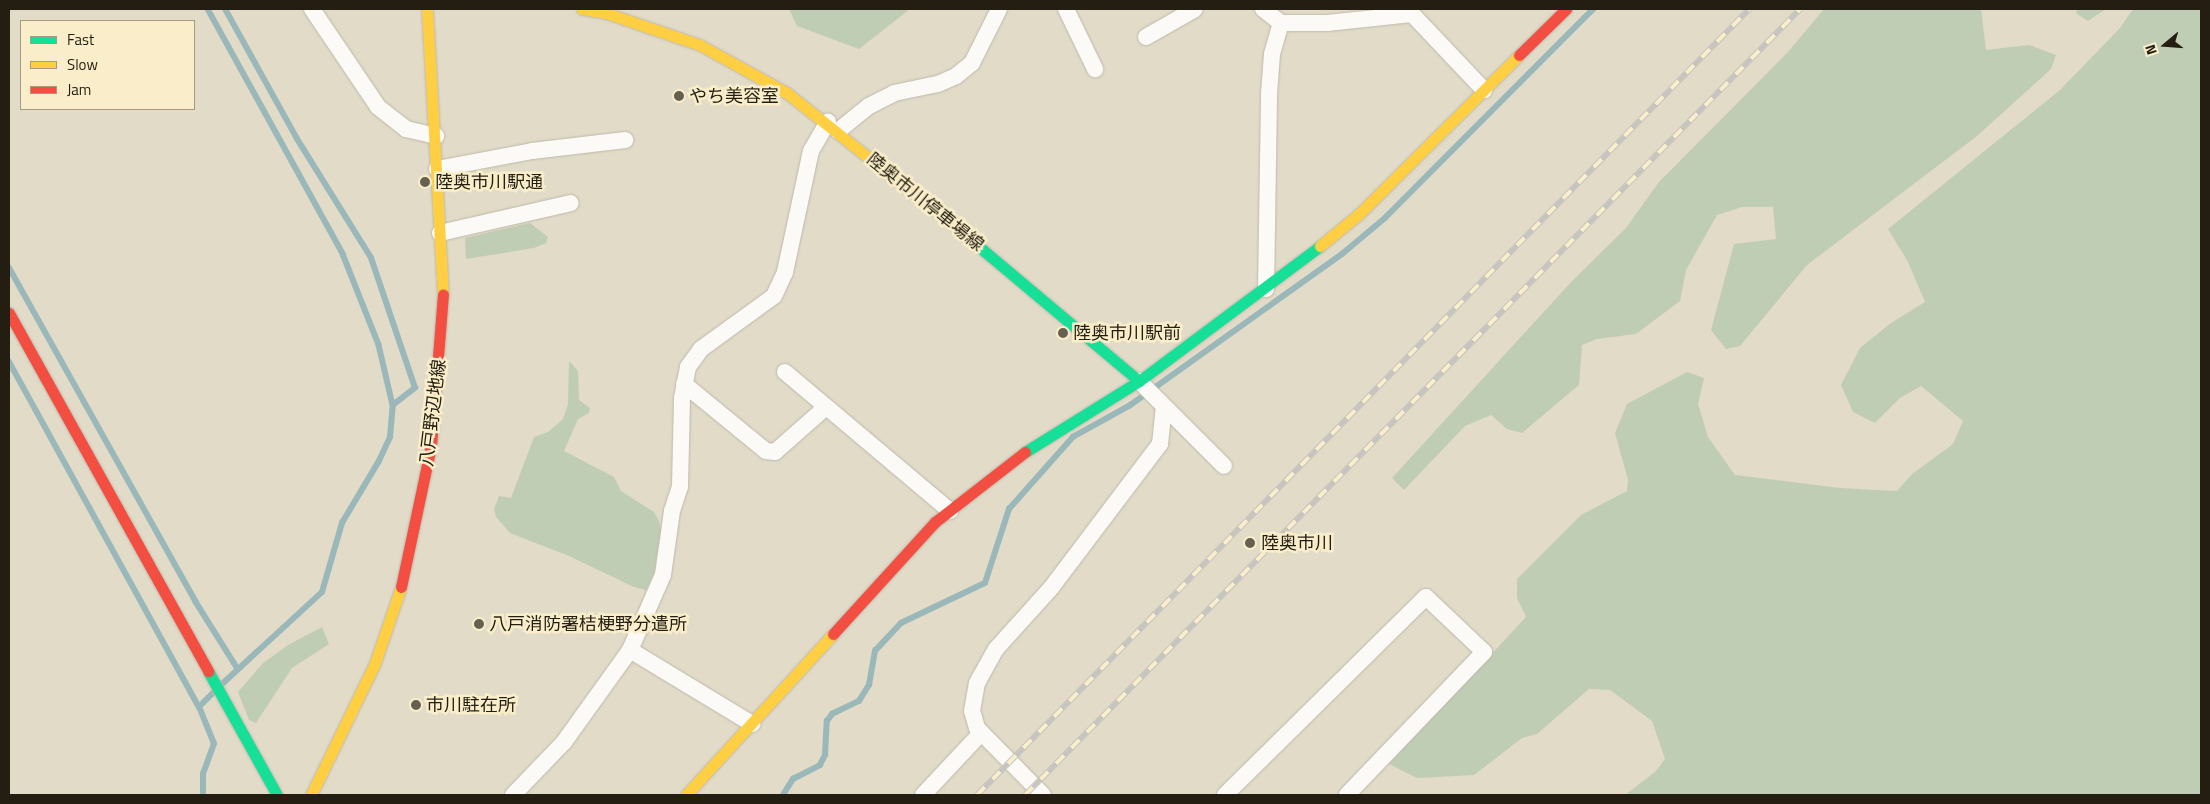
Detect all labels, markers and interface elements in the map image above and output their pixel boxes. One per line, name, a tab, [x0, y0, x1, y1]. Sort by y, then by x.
legend	[20, 20, 195, 110]
north arrow	[2140, 20, 2190, 70]
text: Fast	[67, 28, 94, 51]
text: N	[2139, 42, 2162, 58]
text: Slow	[67, 53, 98, 76]
text: Jam	[67, 78, 91, 101]
place label: やち美容室	[689, 85, 779, 107]
marker: やち美容室	[673, 90, 685, 102]
street label: 陸奥市川停車場線	[862, 148, 988, 256]
place label: 陸奥市川駅通	[435, 171, 543, 193]
marker: 陸奥市川駅通	[419, 176, 431, 188]
place label: 陸奥市川駅前	[1073, 322, 1181, 344]
marker: 陸奥市川駅前	[1057, 327, 1069, 339]
street label: 八戸野辺地線	[416, 358, 450, 468]
place label: 陸奥市川	[1261, 532, 1333, 554]
marker: 陸奥市川	[1243, 536, 1257, 550]
place label: 八戸消防署桔梗野分遣所	[489, 613, 687, 635]
marker: 八戸消防署桔梗野分遣所	[473, 618, 485, 630]
place label: 市川駐在所	[426, 694, 516, 716]
marker: 市川駐在所	[410, 699, 422, 711]

